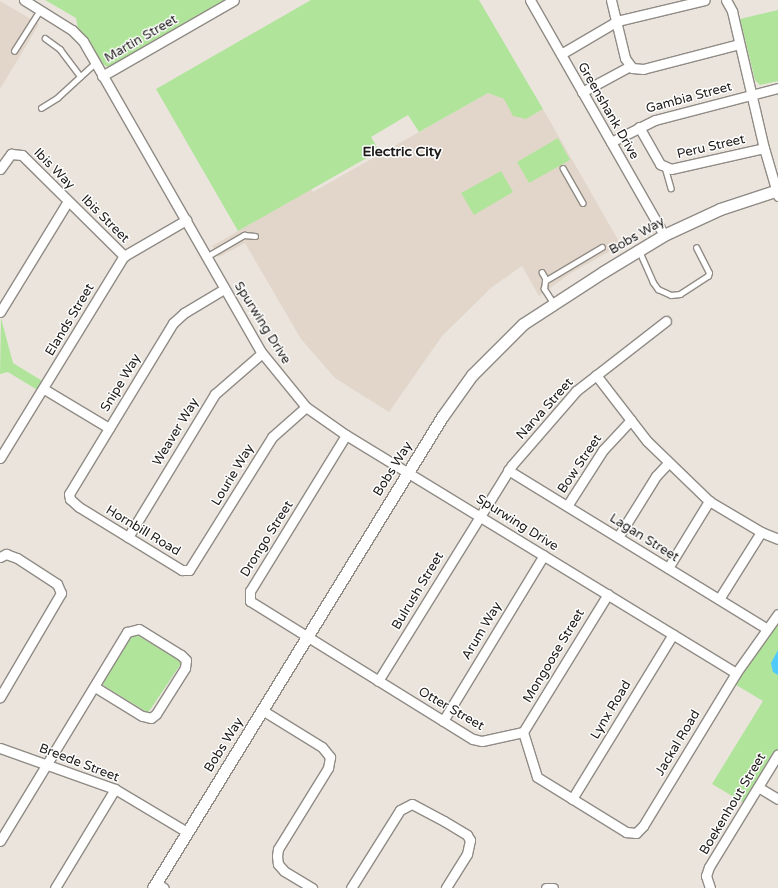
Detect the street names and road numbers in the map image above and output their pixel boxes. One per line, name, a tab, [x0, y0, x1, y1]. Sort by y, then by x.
street label: Martin Street	[102, 12, 180, 66]
street label: Greenshank Drive	[574, 60, 642, 162]
street label: Gambia Street	[644, 79, 734, 117]
street label: Peru Street	[675, 132, 747, 162]
street label: Ibis Way	[30, 145, 78, 193]
street label: Ibis Street	[78, 192, 132, 246]
street label: Bobs Way	[606, 214, 668, 258]
street label: Spurwing Drive	[230, 279, 294, 367]
street label: Elands Street	[42, 281, 98, 359]
street label: Snipe Way	[98, 351, 144, 415]
street label: Narva Street	[513, 375, 577, 443]
street label: Weaver Way	[150, 395, 202, 469]
street label: Bow Street	[555, 432, 605, 496]
street label: Bobs Way	[370, 439, 416, 499]
street label: Lourie Way	[209, 441, 257, 509]
street label: Spurwing Drive	[473, 491, 561, 555]
street label: Drongo Street	[237, 498, 297, 580]
street label: Hornbill Road	[103, 503, 183, 559]
street label: Lagan Street	[606, 511, 682, 565]
street label: Bulrush Street	[389, 549, 447, 633]
street label: Arum Way	[459, 599, 505, 663]
street label: Mongoose Street	[520, 606, 588, 706]
street label: Lynx Road	[587, 678, 635, 742]
street label: Otter Street	[415, 684, 487, 734]
street label: Jackal Road	[652, 707, 704, 779]
street label: Bobs Way	[201, 715, 247, 775]
street label: Breede Street	[37, 741, 121, 785]
street label: Boekenhout Street	[697, 750, 769, 858]

